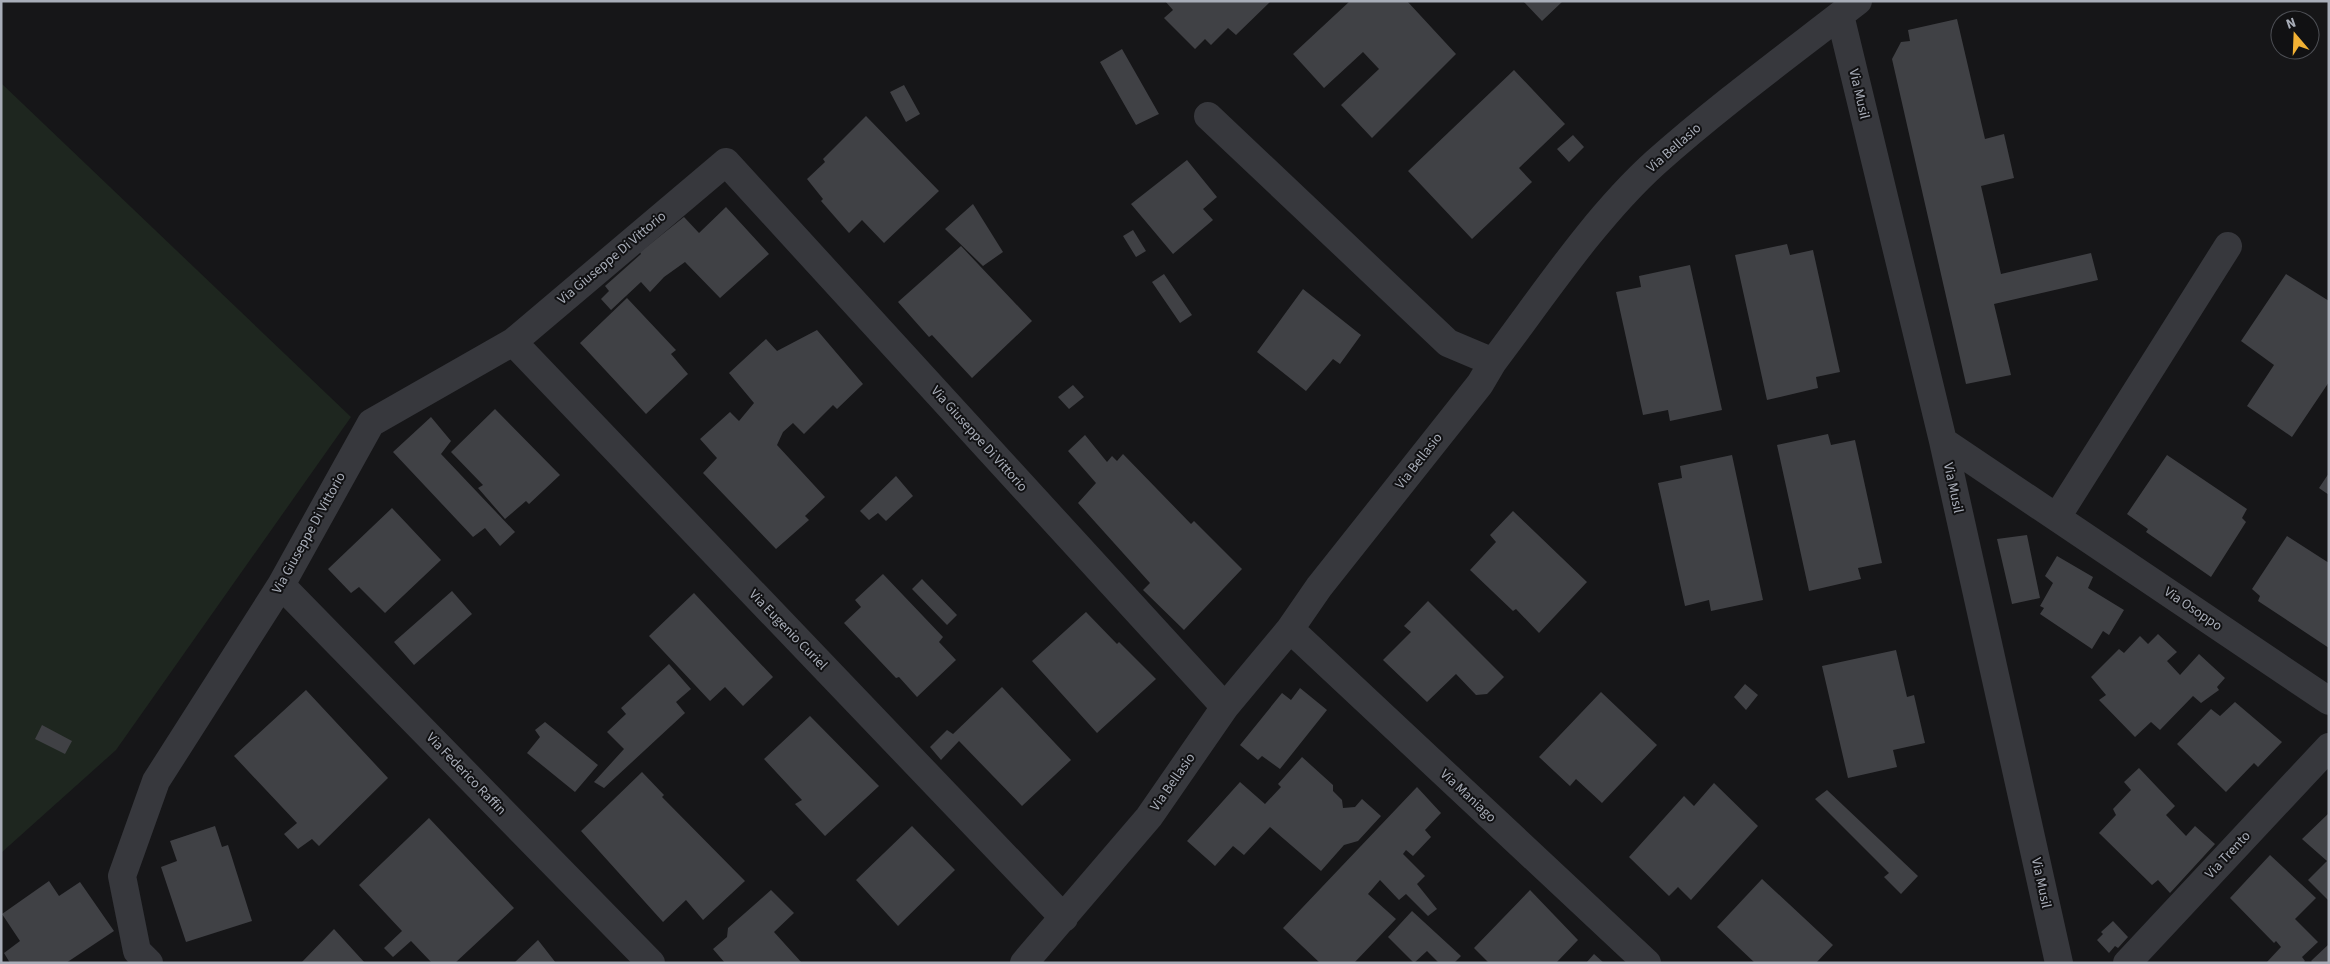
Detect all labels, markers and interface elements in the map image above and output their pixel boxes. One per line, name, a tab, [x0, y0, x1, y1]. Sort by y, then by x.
north arrow	[2270, 10, 2320, 60]
text: N	[2283, 13, 2299, 35]
street label: Via Musil	[1843, 67, 1875, 122]
street label: Via Bellasio	[1642, 119, 1706, 177]
street label: Via Giuseppe Di Vittorio	[553, 207, 671, 309]
street label: Via Giuseppe Di Vittorio	[926, 382, 1032, 496]
street label: Via Bellasio	[1391, 429, 1447, 493]
street label: Via Musil	[1938, 461, 1968, 516]
street label: Via Giuseppe Di Vittorio	[267, 469, 351, 597]
street label: Via Osoppo	[2160, 582, 2226, 636]
street label: Via Eugenio Curiel	[744, 585, 832, 675]
street label: Via Federico Raffin	[421, 728, 511, 820]
street label: Via Bellasio	[1146, 749, 1200, 815]
street label: Via Maniago	[1435, 765, 1501, 827]
street label: Via Trento	[2201, 827, 2255, 883]
street label: Via Musil	[2026, 856, 2056, 911]

